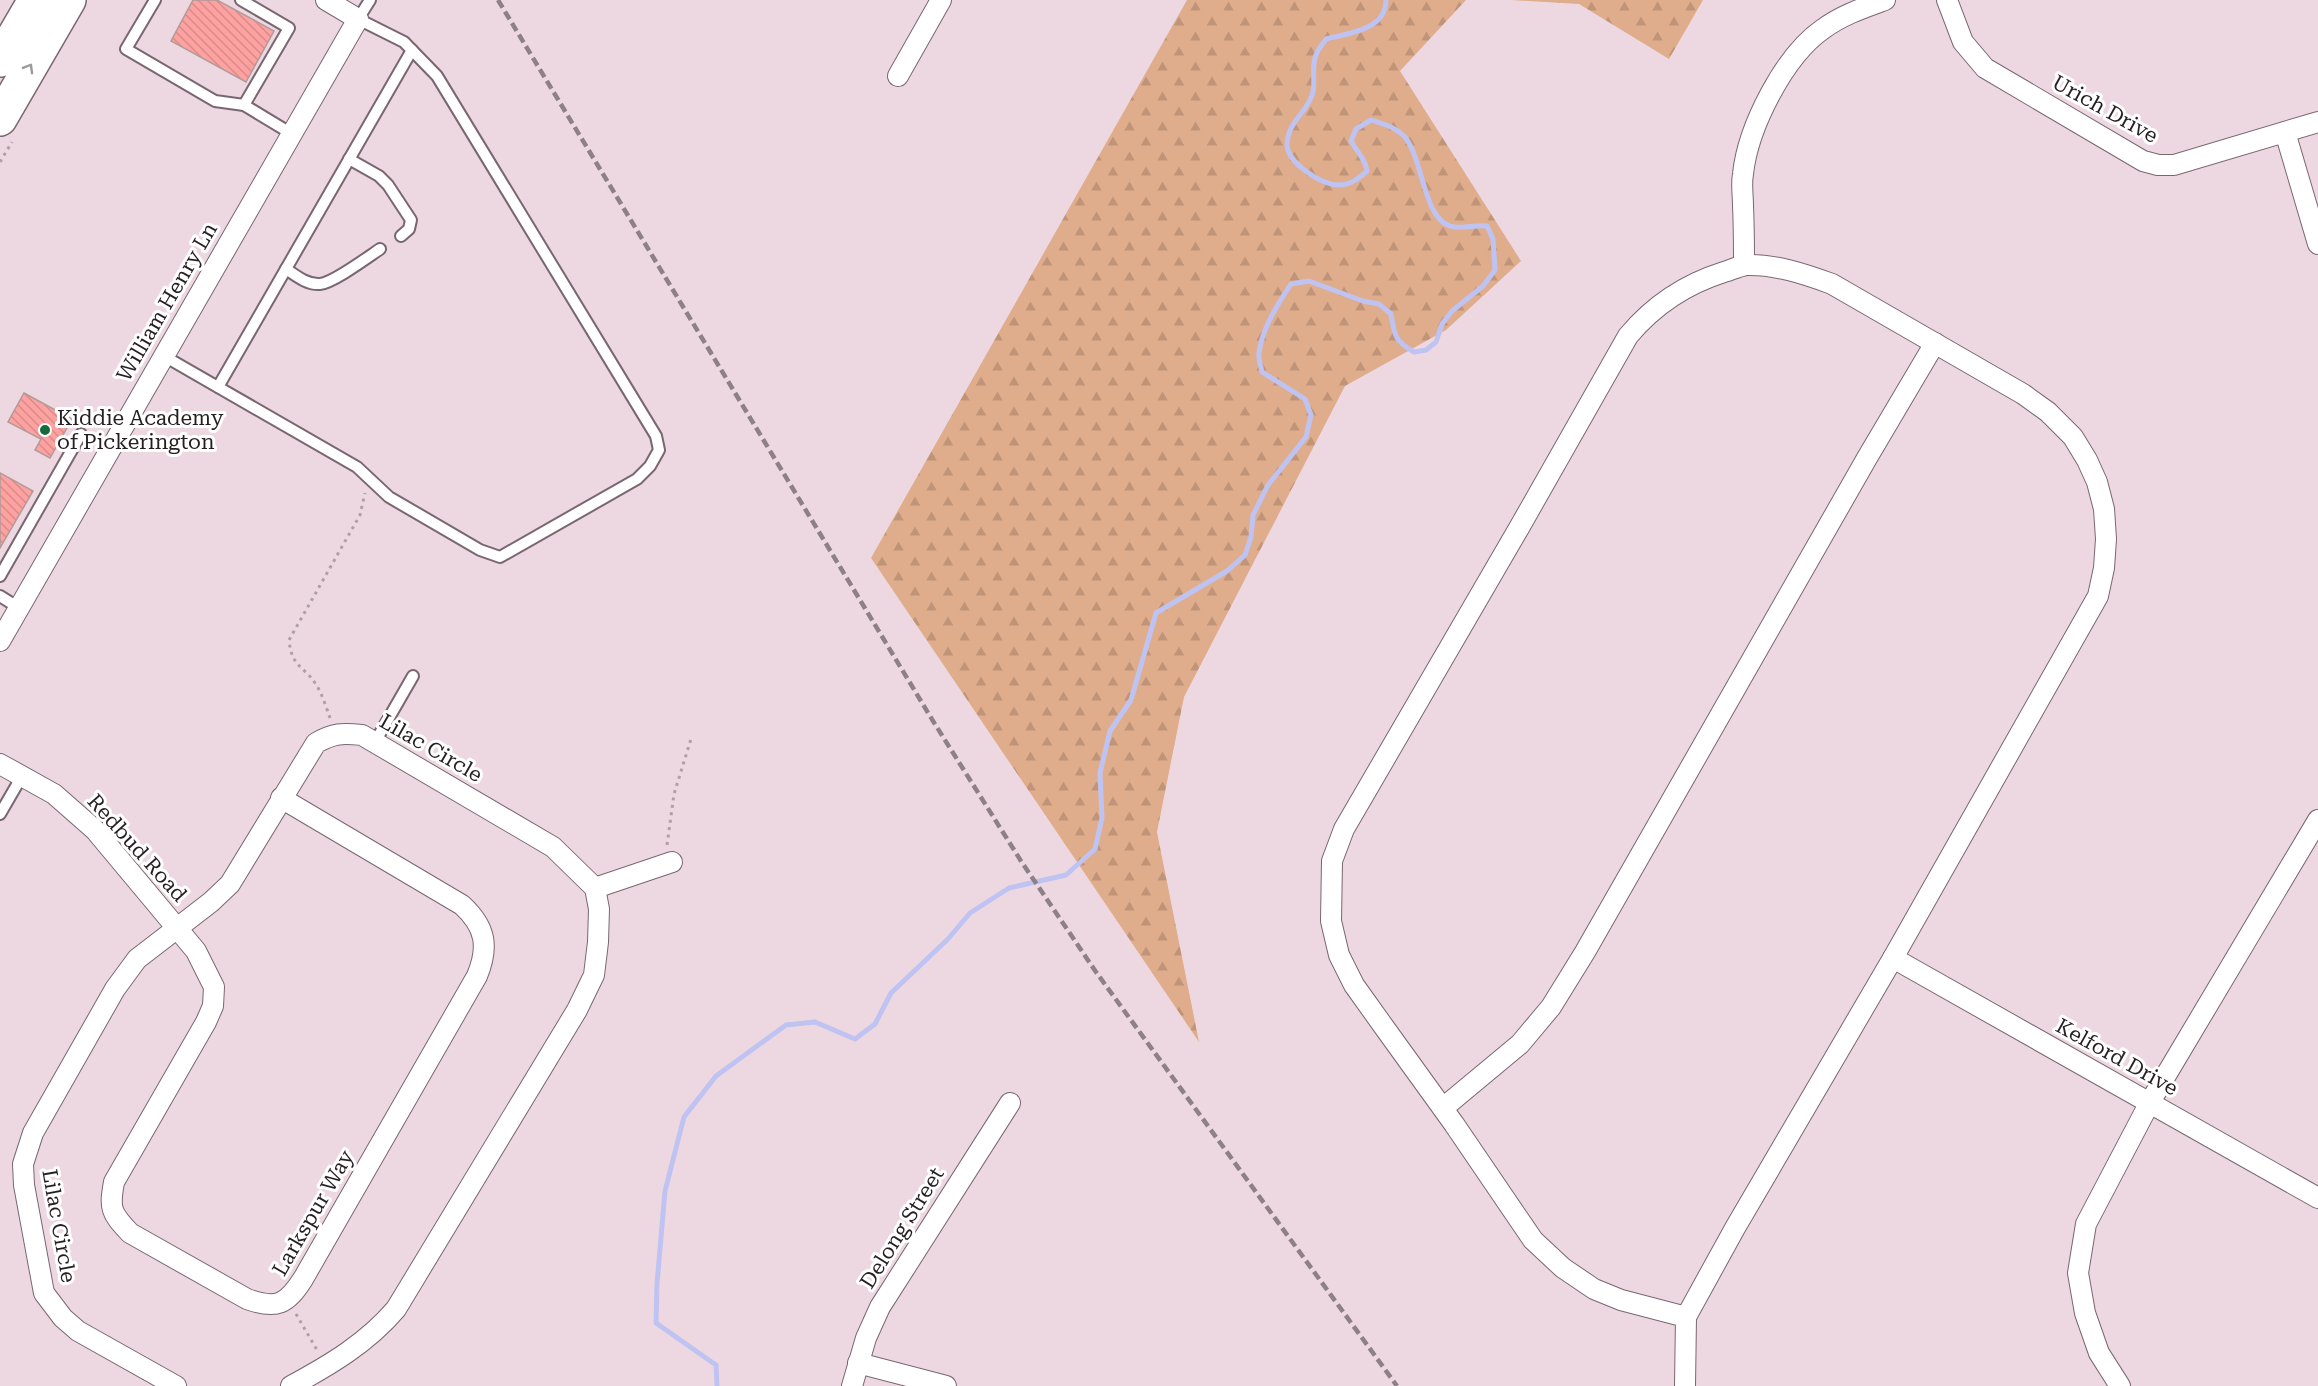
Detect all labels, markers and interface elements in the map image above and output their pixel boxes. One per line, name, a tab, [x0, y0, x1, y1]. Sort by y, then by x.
one-way arrow	[22, 64, 34, 74]
street label: Urich Drive	[2048, 70, 2162, 148]
street label: William Henry Ln	[112, 218, 222, 386]
place label: Kiddie Academy of Pickerington	[57, 406, 224, 454]
marker: Kiddie Academy of Pickerington	[38, 423, 52, 437]
street label: Lilac Circle	[375, 709, 487, 787]
street label: Redbud Road	[82, 789, 192, 907]
street label: Kelford Drive	[2052, 1014, 2182, 1100]
street label: Larkspur Way	[267, 1146, 359, 1280]
street label: Delong Street	[855, 1163, 949, 1293]
street label: Lilac Circle	[37, 1168, 81, 1284]

